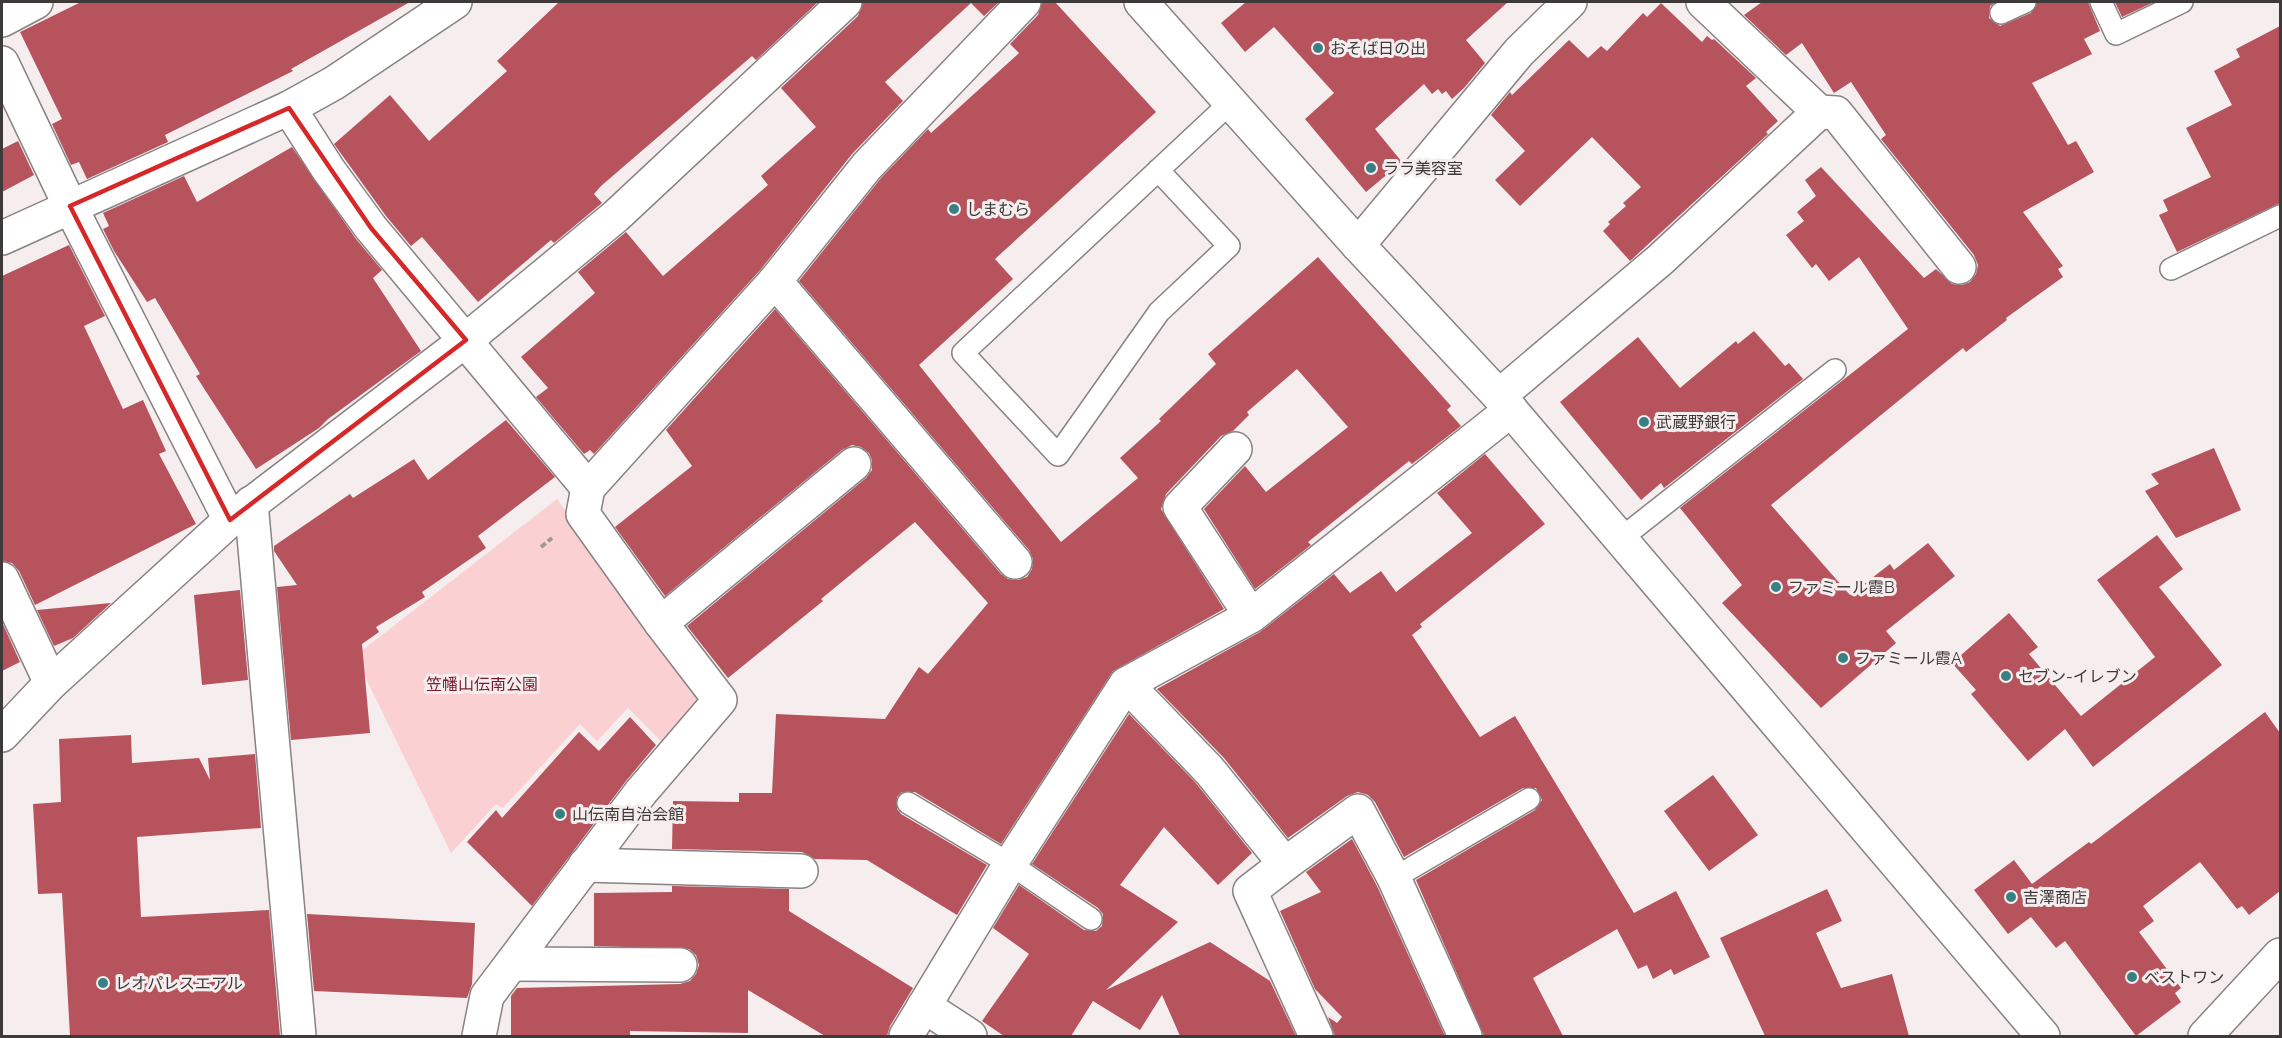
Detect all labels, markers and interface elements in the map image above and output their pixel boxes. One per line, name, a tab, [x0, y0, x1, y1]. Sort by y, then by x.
place label: おそば日の出	[1330, 39, 1426, 58]
marker: おそば日の出	[1311, 41, 1325, 55]
place label: ララ美容室	[1383, 159, 1463, 178]
marker: ララ美容室	[1364, 161, 1378, 175]
place label: しまむら	[966, 200, 1030, 219]
marker: しまむら	[947, 202, 961, 216]
place label: 武蔵野銀行	[1656, 413, 1736, 432]
marker: 武蔵野銀行	[1637, 415, 1651, 429]
place label: ファミール霞B	[1788, 578, 1895, 597]
marker: ファミール霞B	[1769, 580, 1783, 594]
place label: ファミール霞A	[1855, 649, 1962, 668]
marker: ファミール霞A	[1836, 651, 1850, 665]
place label: セブン-イレブン	[2018, 667, 2137, 686]
marker: セブン-イレブン	[1999, 669, 2013, 683]
park label: 笠幡山伝南公園	[426, 675, 538, 694]
place label: 山伝南自治会館	[572, 805, 684, 824]
marker: 山伝南自治会館	[553, 807, 567, 821]
place label: 吉澤商店	[2023, 888, 2087, 907]
marker: 吉澤商店	[2004, 890, 2018, 904]
place label: ベストワン	[2144, 968, 2224, 987]
marker: ベストワン	[2125, 970, 2139, 984]
place label: レオパレスエアル	[115, 974, 243, 993]
marker: レオパレスエアル	[96, 976, 110, 990]

